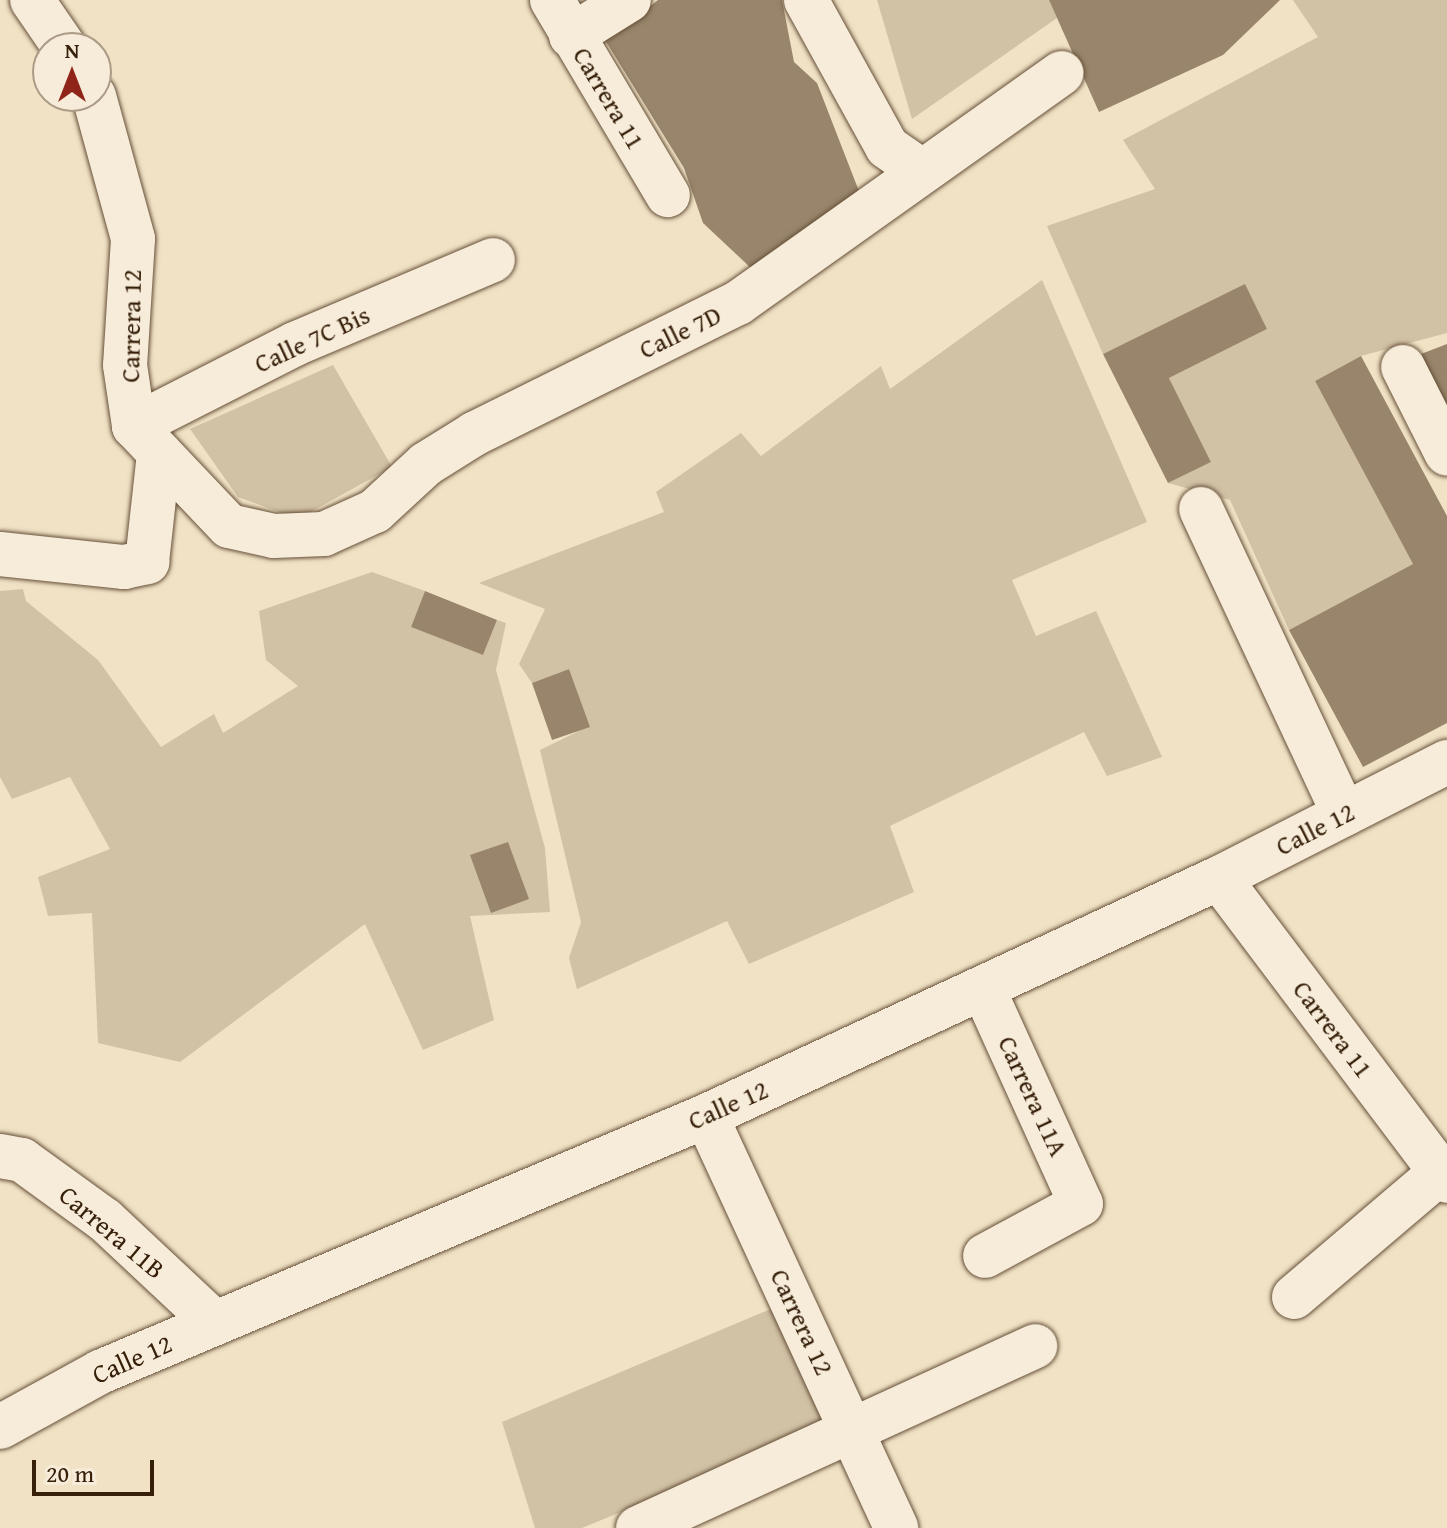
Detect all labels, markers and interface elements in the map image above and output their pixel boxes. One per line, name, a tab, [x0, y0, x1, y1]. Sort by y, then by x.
north arrow	[32, 32, 112, 112]
text: N	[65, 34, 79, 66]
street label: Carrera 11	[566, 41, 652, 155]
street label: Carrera 12	[114, 269, 148, 383]
street label: Calle 7C Bis	[249, 299, 375, 379]
street label: Calle 7D	[634, 299, 726, 365]
street label: Calle 12	[1271, 796, 1359, 862]
street label: Carrera 11	[1286, 974, 1380, 1084]
street label: Carrera 11A	[992, 1031, 1074, 1161]
street label: Calle 12	[683, 1074, 773, 1136]
street label: Carrera 11B	[53, 1179, 171, 1285]
street label: Carrera 12	[764, 1264, 840, 1380]
street label: Calle 12	[87, 1328, 177, 1390]
scale bar	[36, 1444, 158, 1494]
text: 20 m	[46, 1456, 94, 1491]

